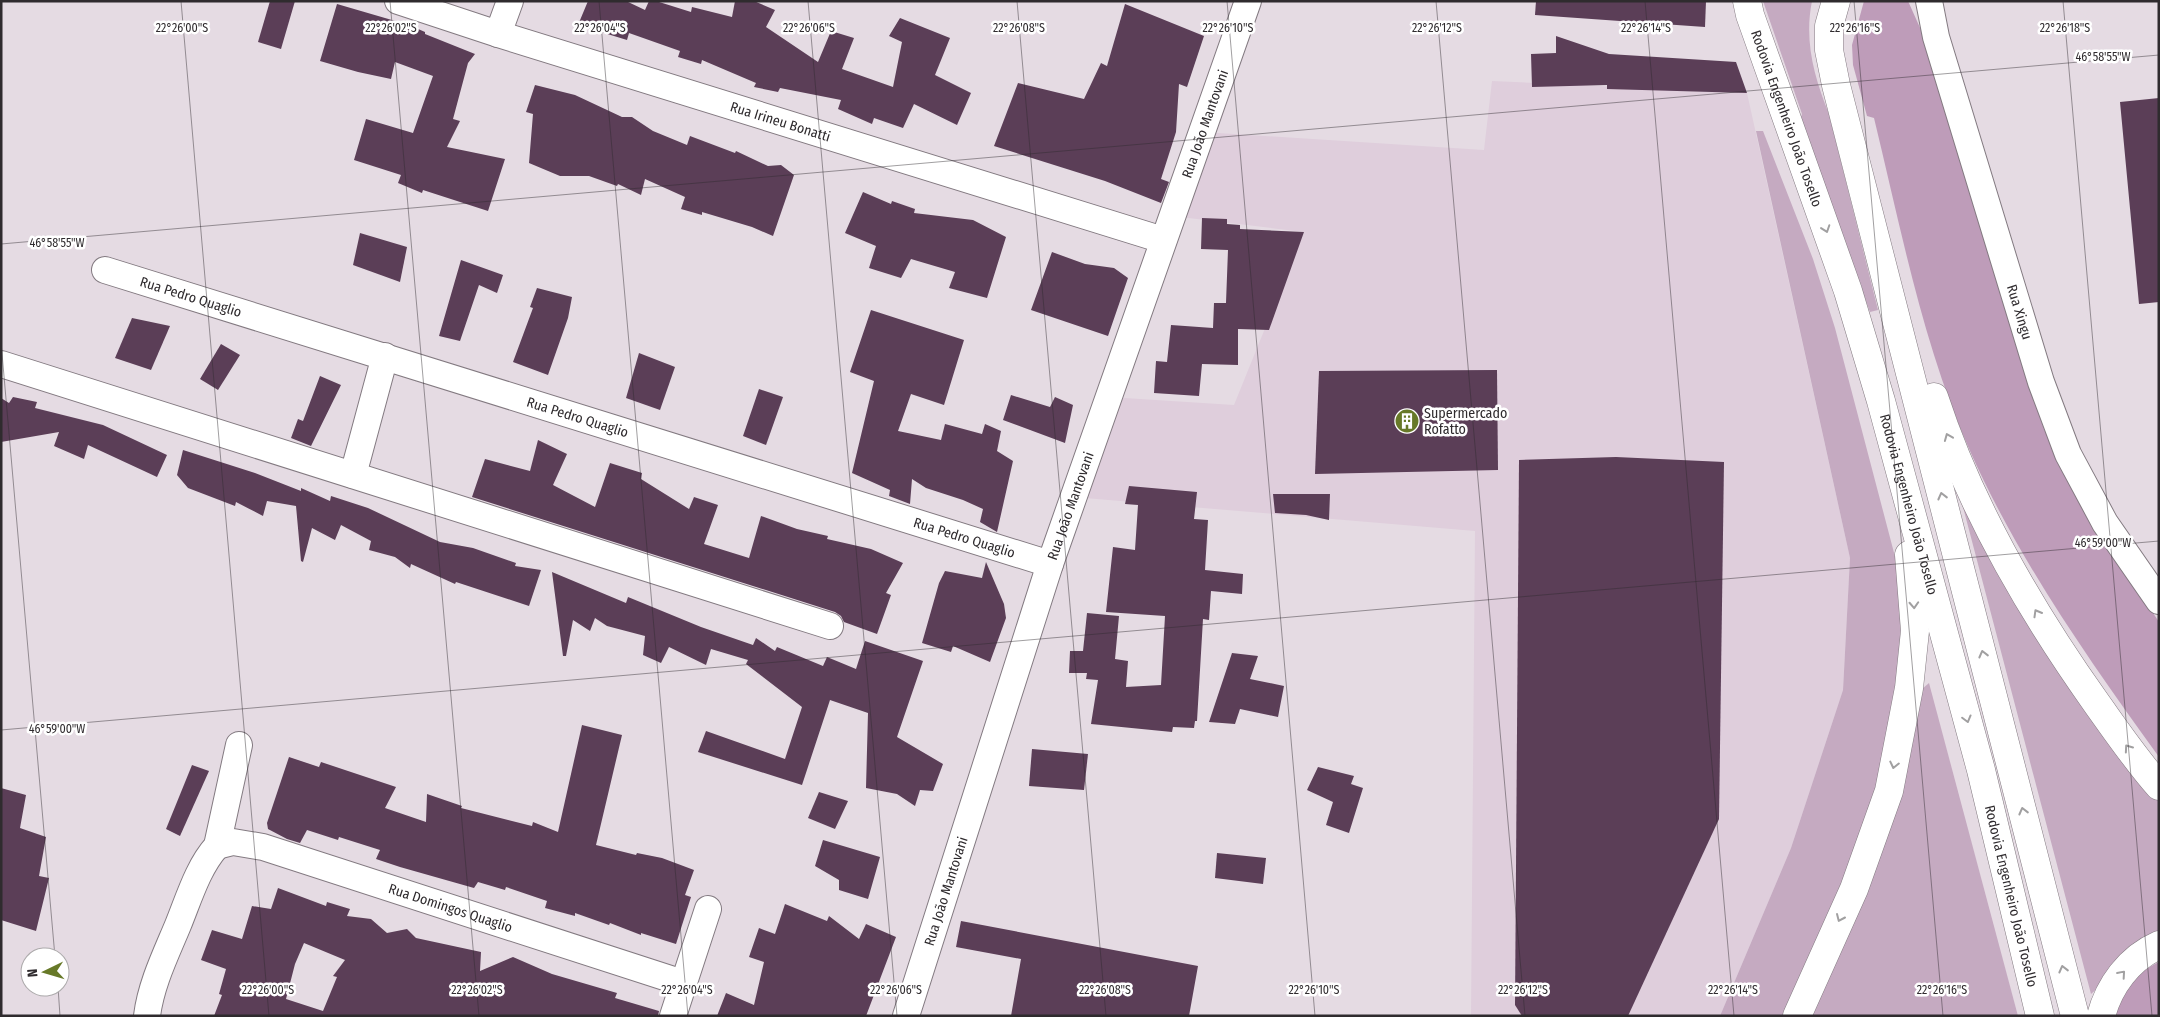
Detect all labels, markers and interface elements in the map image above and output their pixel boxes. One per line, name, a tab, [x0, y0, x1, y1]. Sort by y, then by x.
text: 22°26'00"S	[156, 21, 208, 35]
text: 22°26'02"S	[365, 21, 417, 35]
text: 22°26'04"S	[574, 21, 626, 35]
text: 22°26'06"S	[783, 21, 835, 35]
text: 22°26'08"S	[993, 21, 1045, 35]
text: 22°26'10"S	[1203, 21, 1254, 35]
text: 22°26'12"S	[1412, 21, 1462, 35]
text: 22°26'14"S	[1621, 21, 1671, 35]
text: 22°26'16"S	[1830, 21, 1880, 35]
text: 22°26'18"S	[2040, 21, 2090, 35]
street label: Rodovia Engenheiro João Tosello	[1747, 28, 1825, 209]
text: 46°58'55"W	[2075, 50, 2131, 64]
street label: Rua João Mantovani	[1178, 68, 1232, 180]
street label: Rua Irineu Bonatti	[728, 98, 833, 146]
one-way arrow	[1820, 224, 1830, 233]
text: 46°58'55"W	[29, 236, 85, 250]
street label: Rua Pedro Quaglio	[138, 273, 244, 321]
street label: Rua Xingu	[2003, 282, 2036, 342]
street label: Rua Pedro Quaglio	[525, 394, 631, 441]
place label: Supermercado Rofatto	[1424, 405, 1507, 438]
building icon: Supermercado Rofatto	[1394, 408, 1420, 434]
street label: Rodovia Engenheiro João Tosello	[1876, 412, 1941, 597]
one-way arrow	[1944, 433, 1954, 442]
street label: Rua João Mantovani	[1044, 450, 1098, 562]
one-way arrow	[1937, 492, 1948, 501]
street label: Rua Pedro Quaglio	[911, 514, 1017, 562]
text: 46°59'00"W	[2075, 536, 2131, 550]
one-way arrow	[1908, 601, 1919, 609]
one-way arrow	[2033, 610, 2043, 619]
one-way arrow	[1978, 650, 1988, 658]
one-way arrow	[1961, 714, 1972, 723]
text: 46°59'00"W	[29, 722, 85, 736]
one-way arrow	[2125, 744, 2134, 754]
one-way arrow	[1890, 761, 1900, 770]
street label: Rodovia Engenheiro João Tosello	[1981, 804, 2041, 989]
one-way arrow	[2018, 807, 2029, 816]
street label: Rua João Mantovani	[921, 835, 972, 948]
street label: Rua Domingos Quaglio	[386, 880, 515, 936]
one-way arrow	[1836, 913, 1847, 922]
north arrow	[20, 947, 70, 997]
one-way arrow	[2058, 964, 2069, 973]
text: N	[24, 968, 41, 978]
one-way arrow	[2116, 971, 2125, 980]
text: 22°26'00"S	[242, 983, 294, 997]
text: 22°26'02"S	[451, 983, 503, 997]
text: 22°26'04"S	[661, 983, 713, 997]
text: 22°26'06"S	[870, 983, 922, 997]
text: 22°26'08"S	[1079, 983, 1131, 997]
text: 22°26'10"S	[1289, 983, 1340, 997]
text: 22°26'12"S	[1498, 983, 1548, 997]
text: 22°26'14"S	[1708, 983, 1758, 997]
text: 22°26'16"S	[1917, 983, 1967, 997]

